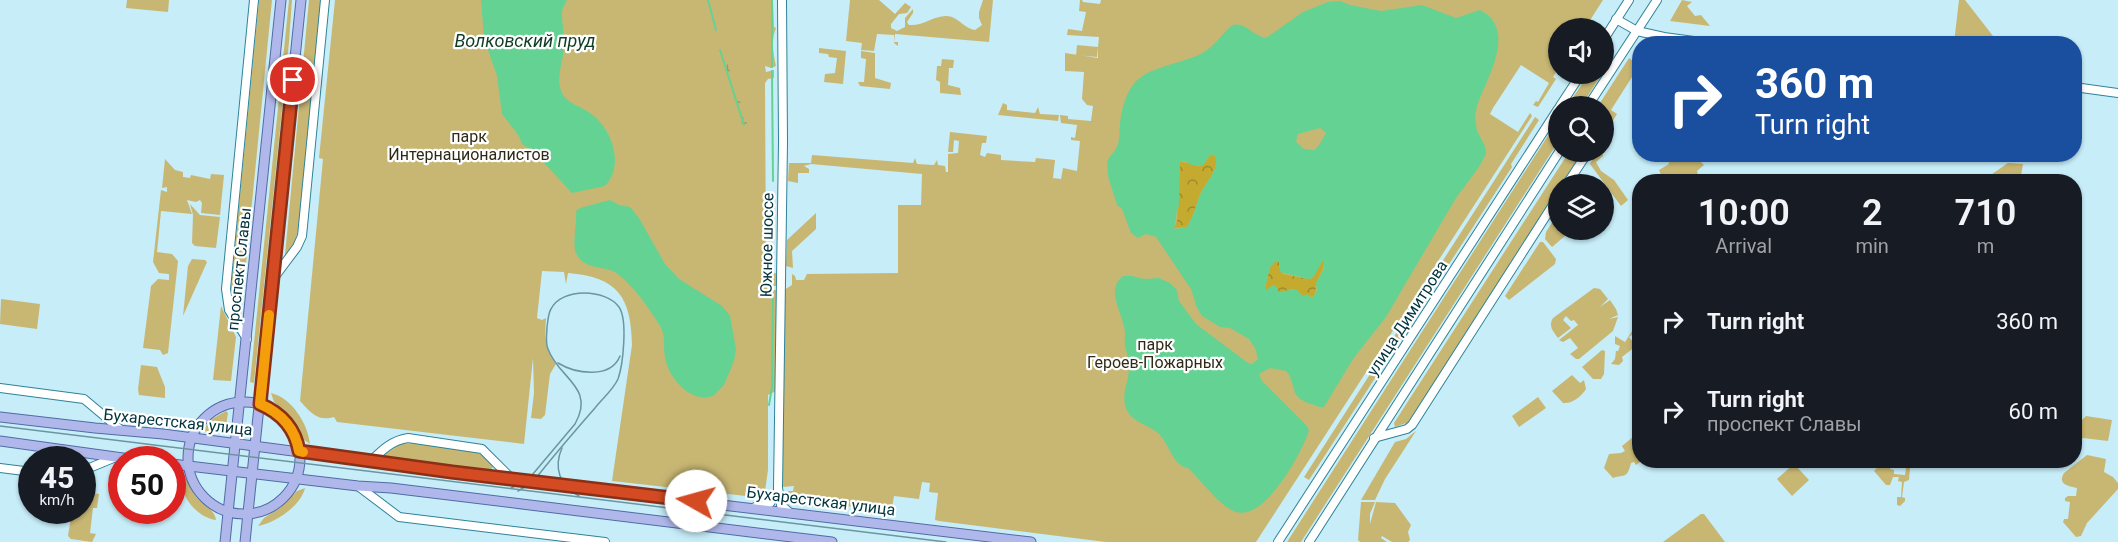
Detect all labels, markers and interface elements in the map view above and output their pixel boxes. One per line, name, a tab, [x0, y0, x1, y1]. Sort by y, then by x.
map controls	[1548, 18, 1614, 240]
button: sound	[1548, 18, 1614, 84]
water label: Волковский пруд	[454, 30, 596, 51]
pin	[267, 54, 318, 105]
text: 360 m	[1755, 59, 1874, 108]
icon: right	[1656, 60, 1734, 138]
icon: arrive	[276, 63, 309, 96]
button: search	[1548, 96, 1614, 162]
text: Turn right	[1755, 109, 1870, 141]
park label: парк Интернационалистов	[388, 127, 550, 164]
button: layers	[1548, 174, 1614, 240]
text: 10:00	[1698, 192, 1790, 234]
text: 2	[1862, 192, 1882, 234]
text: 710	[1955, 192, 2016, 234]
street label: Южное шоссе	[757, 193, 777, 297]
street label: проспект Славы	[223, 207, 255, 331]
text: Arrival	[1715, 234, 1772, 258]
text: min	[1855, 234, 1889, 258]
text: m	[1977, 234, 1994, 258]
street label: улица Димитрова	[1363, 257, 1451, 379]
icon: right	[1656, 305, 1689, 338]
text: Turn right	[1707, 309, 1804, 334]
text: 360 m	[1996, 309, 2058, 334]
park label: парк Героев-Пожарных	[1087, 335, 1223, 372]
text: Turn right	[1707, 387, 1804, 412]
icon: right	[1656, 395, 1689, 428]
text: 60 m	[2009, 399, 2058, 424]
street label: Бухарестская улица	[103, 405, 253, 439]
text: проспект Славы	[1707, 412, 1862, 436]
speed limit sign: 50	[108, 446, 186, 524]
text: 45	[40, 460, 74, 495]
position arrow	[664, 469, 728, 533]
street label: Бухарестская улица	[746, 482, 896, 520]
text: km/h	[39, 491, 75, 509]

